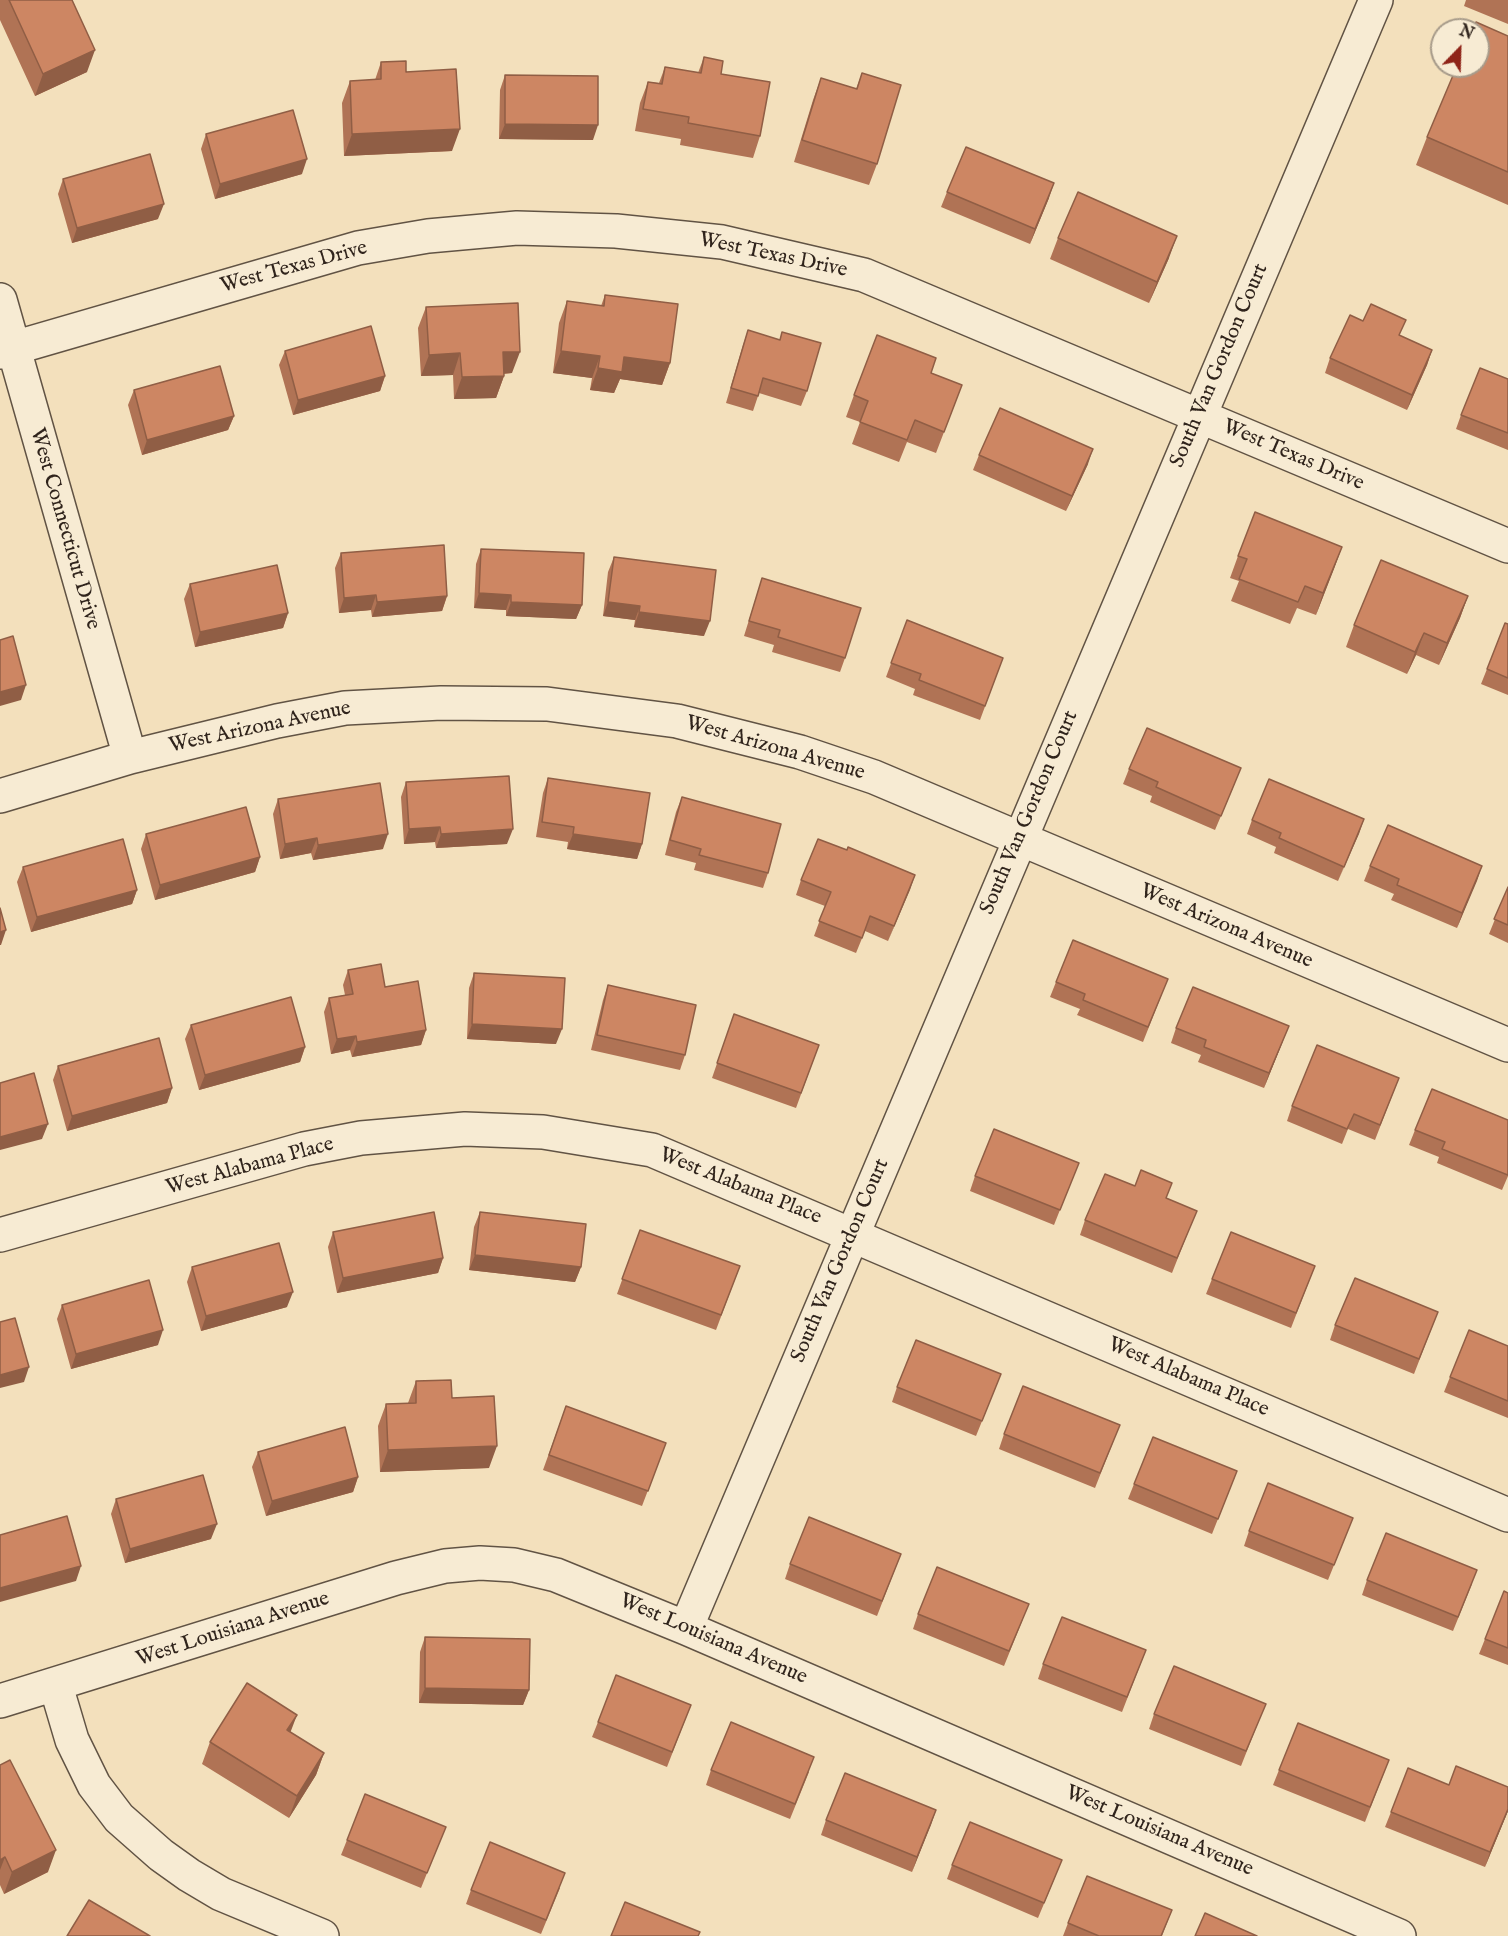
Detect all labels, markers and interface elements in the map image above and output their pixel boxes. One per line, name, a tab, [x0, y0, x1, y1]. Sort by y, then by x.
north arrow	[1430, 18, 1490, 78]
text: N	[1456, 21, 1477, 45]
street label: West Texas Drive	[696, 228, 850, 284]
street label: West Texas Drive	[218, 236, 370, 300]
street label: South Van Gordon Court	[1166, 260, 1274, 472]
street label: West Texas Drive	[1219, 415, 1367, 497]
street label: West Connecticut Drive	[23, 425, 105, 633]
street label: West Arizona Avenue	[167, 696, 353, 760]
street label: South Van Gordon Court	[976, 707, 1084, 919]
street label: West Arizona Avenue	[682, 711, 868, 787]
street label: West Arizona Avenue	[1136, 879, 1316, 975]
street label: West Alabama Place	[163, 1132, 337, 1202]
street label: West Alabama Place	[655, 1143, 825, 1231]
street label: South Van Gordon Court	[787, 1155, 895, 1367]
street label: West Alabama Place	[1104, 1333, 1272, 1423]
street label: West Louisiana Avenue	[133, 1587, 333, 1673]
street label: West Louisiana Avenue	[615, 1589, 811, 1691]
street label: West Louisiana Avenue	[1061, 1781, 1257, 1883]

